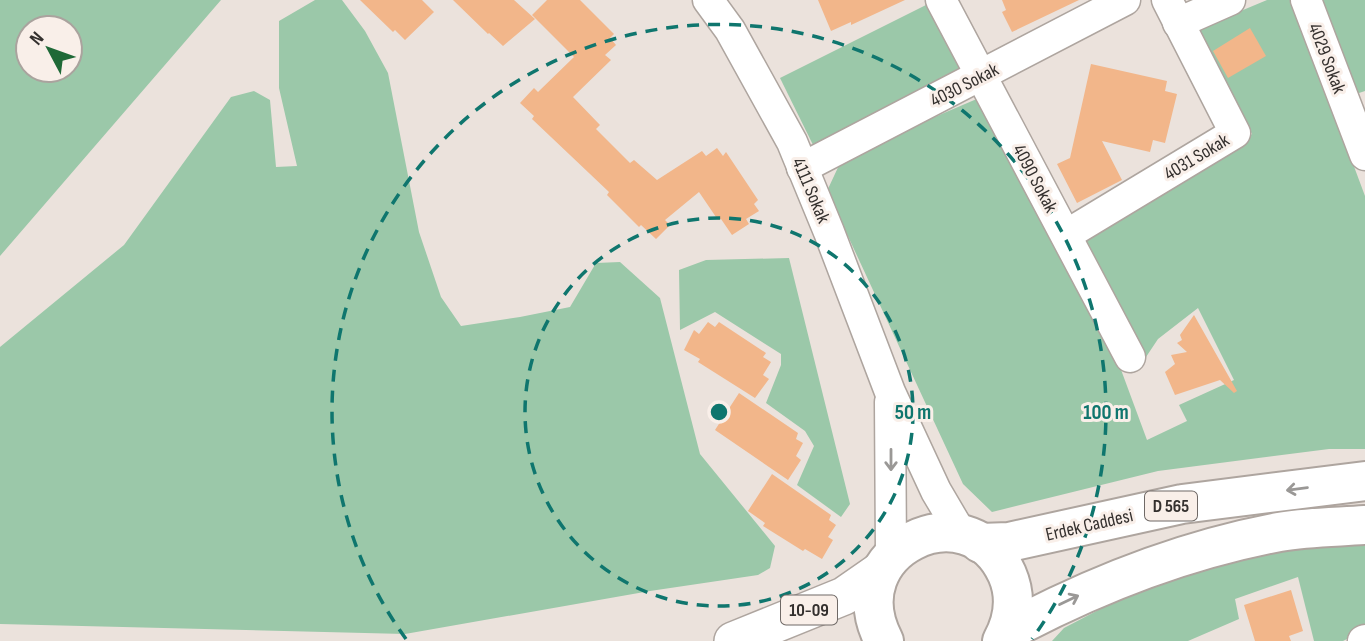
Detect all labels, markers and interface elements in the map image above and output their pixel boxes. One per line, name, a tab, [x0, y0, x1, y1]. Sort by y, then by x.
north arrow	[14, 14, 84, 84]
street label: 4029 Sokak	[1303, 20, 1351, 98]
text: N	[25, 27, 49, 50]
street label: 4030 Sokak	[927, 58, 1003, 112]
street label: 4031 Sokak	[1160, 129, 1234, 186]
street label: 4090 Sokak	[1007, 141, 1063, 218]
street label: 4111 Sokak	[787, 154, 835, 227]
centre of rings	[707, 400, 731, 424]
text: 50 m	[895, 400, 931, 425]
text: 100 m	[1083, 400, 1129, 425]
one-way arrow	[884, 448, 898, 471]
one-way arrow	[1286, 483, 1309, 496]
road number: D 565	[1145, 492, 1197, 520]
street label: Erdek Caddesi	[1043, 504, 1135, 547]
one-way arrow	[1058, 593, 1079, 607]
road number: 10-09	[781, 596, 837, 624]

